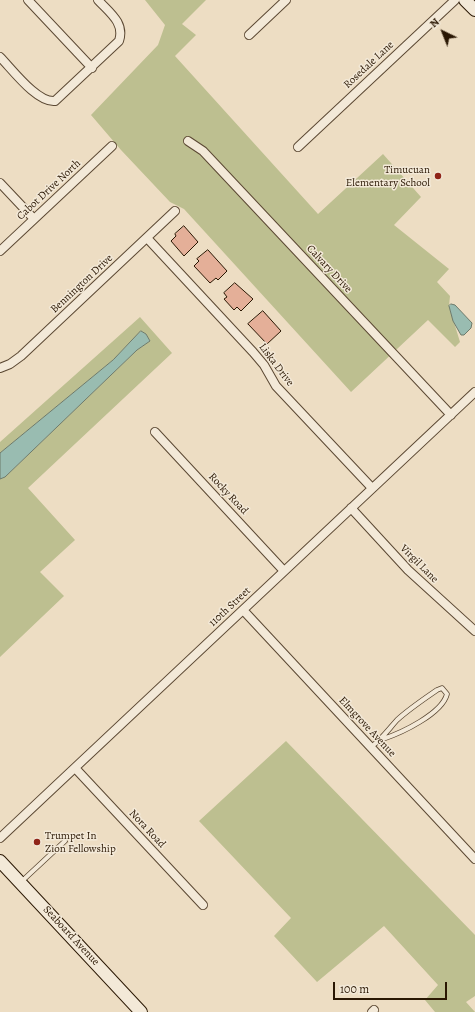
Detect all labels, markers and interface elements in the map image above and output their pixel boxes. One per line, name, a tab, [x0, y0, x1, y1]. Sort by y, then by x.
north arrow	[423, 12, 463, 52]
text: N	[426, 15, 443, 31]
street label: Rosedale Lane	[341, 38, 397, 92]
street label: Cabot Drive North	[14, 157, 84, 223]
place label: Timucuan Elementary School	[346, 163, 430, 189]
marker: Timucuan Elementary School	[433, 171, 443, 181]
street label: Calvary Drive	[303, 242, 355, 296]
street label: Bennington Drive	[48, 252, 116, 316]
street label: Liska Drive	[256, 341, 296, 389]
street label: Rocky Road	[205, 470, 251, 518]
street label: Virgil Lane	[397, 542, 441, 586]
street label: 110th Street	[206, 584, 254, 630]
street label: Elmgrove Avenue	[336, 694, 398, 760]
street label: Nora Road	[126, 807, 168, 851]
place label: Trumpet In Zion Fellowship	[45, 829, 116, 855]
marker: Trumpet In Zion Fellowship	[32, 837, 42, 847]
street label: Seaboard Avenue	[40, 903, 102, 969]
scale bar	[335, 974, 449, 1000]
text: 100 m	[340, 981, 369, 997]

